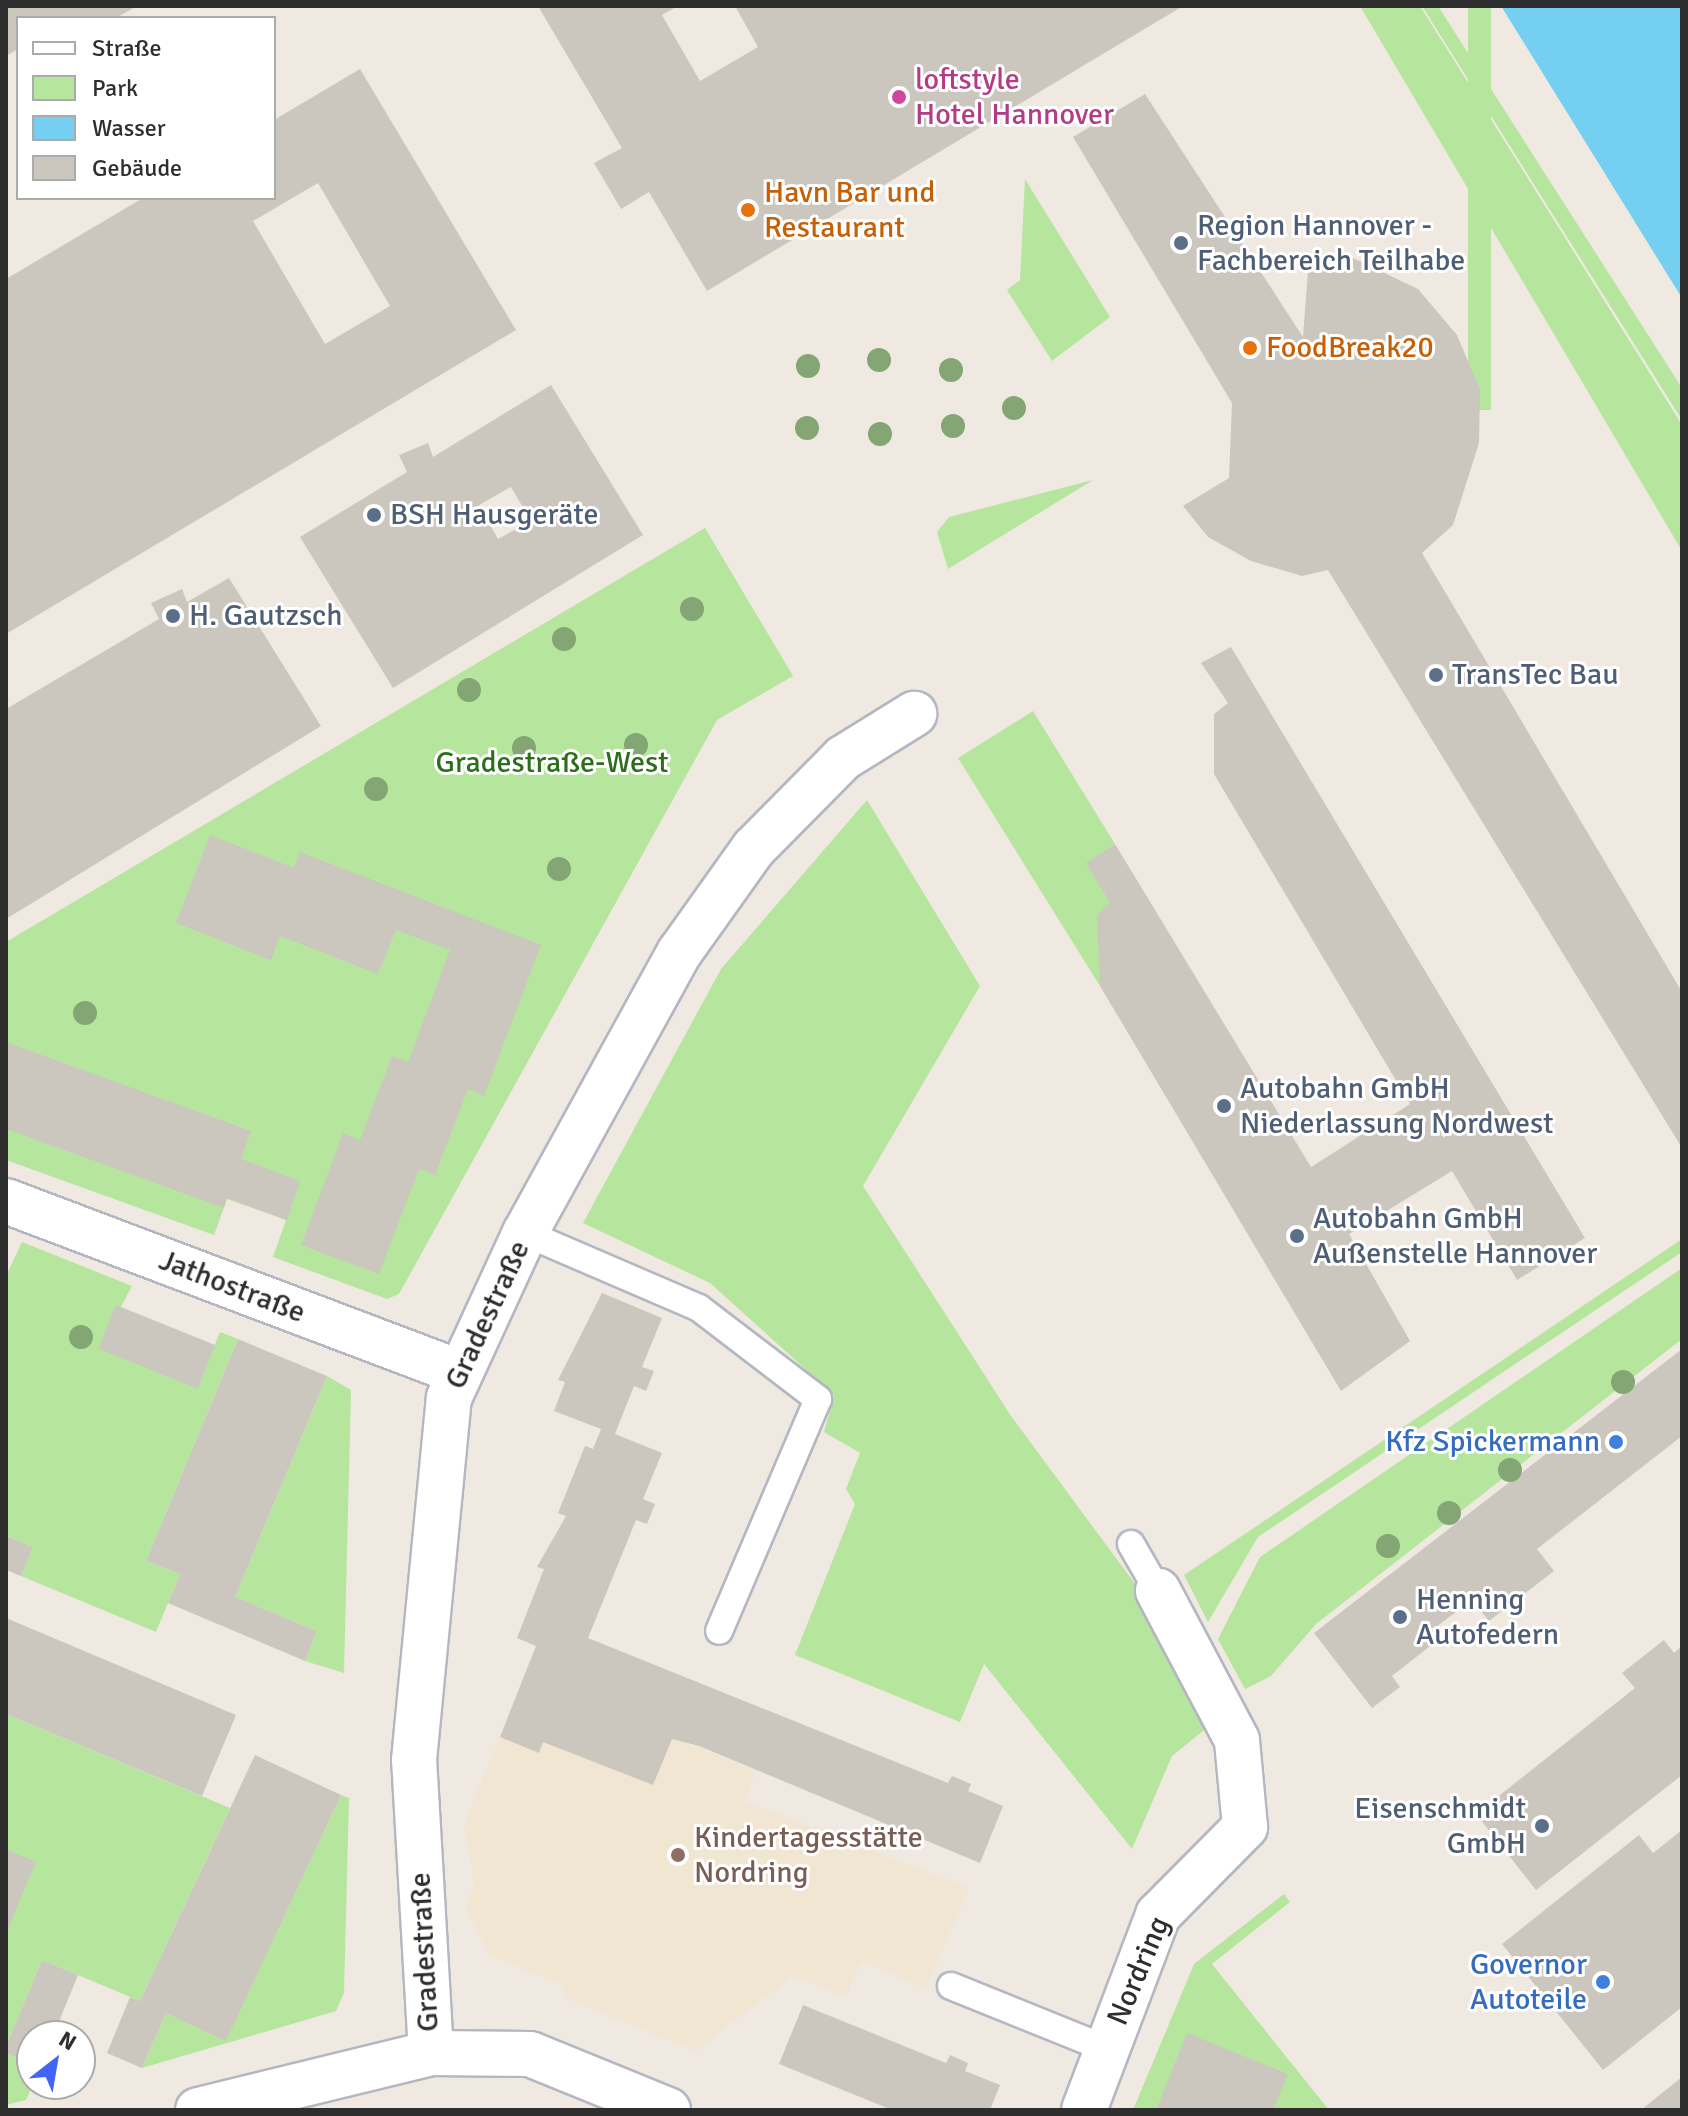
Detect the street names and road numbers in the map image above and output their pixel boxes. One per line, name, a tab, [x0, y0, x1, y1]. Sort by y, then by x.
street label: Gradestraße	[438, 1235, 538, 1395]
street label: Jathostraße	[154, 1243, 310, 1331]
street label: Gradestraße	[403, 1871, 447, 2033]
street label: Nordring	[1100, 1911, 1178, 2031]

